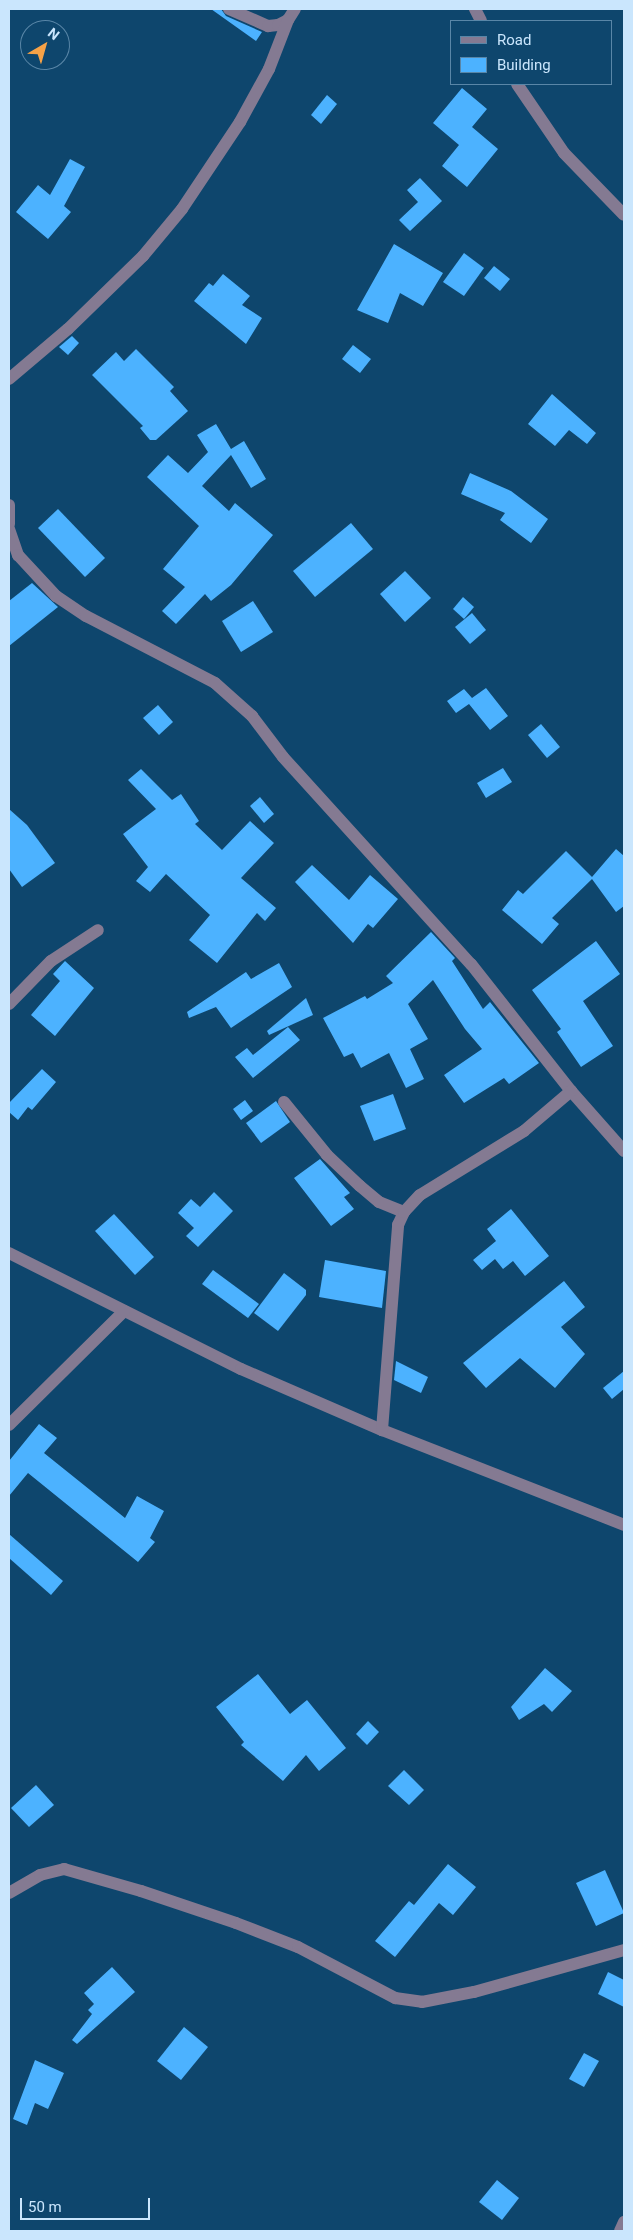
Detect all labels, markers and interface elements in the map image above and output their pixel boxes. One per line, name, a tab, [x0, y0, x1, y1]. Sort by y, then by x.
north arrow	[20, 20, 70, 70]
legend	[450, 20, 613, 85]
text: N	[45, 25, 62, 43]
text: Road	[497, 31, 531, 49]
text: Building	[497, 56, 551, 74]
scale bar	[22, 2188, 152, 2220]
text: 50 m	[28, 2198, 62, 2216]

